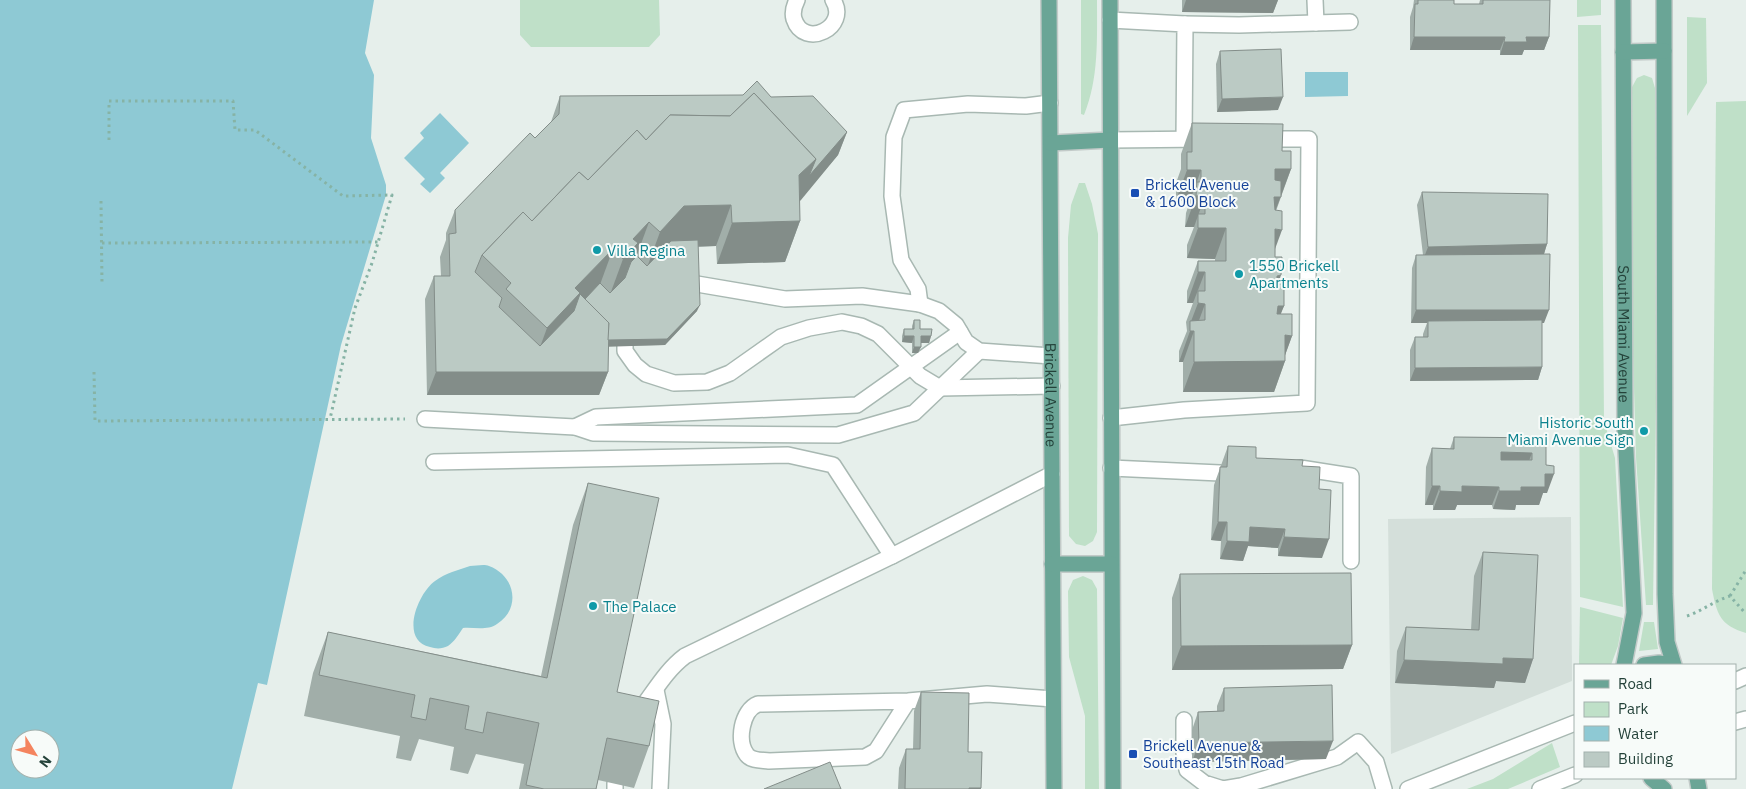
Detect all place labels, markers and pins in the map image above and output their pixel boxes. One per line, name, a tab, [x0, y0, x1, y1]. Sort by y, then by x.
place label: Brickell Avenue & 1600 Block	[1145, 175, 1249, 211]
marker: Brickell Avenue & 1600 Block	[1129, 187, 1141, 199]
place label: Villa Regina	[607, 241, 685, 260]
marker: Villa Regina	[591, 244, 603, 256]
place label: 1550 Brickell Apartments	[1249, 256, 1339, 292]
marker: 1550 Brickell Apartments	[1233, 268, 1245, 280]
place label: Historic South Miami Avenue Sign	[1507, 413, 1634, 449]
marker: Historic South Miami Avenue Sign	[1638, 425, 1650, 437]
place label: The Palace	[603, 597, 677, 616]
marker: The Palace	[587, 600, 599, 612]
place label: Brickell Avenue & Southeast 15th Road	[1143, 736, 1284, 772]
marker: Brickell Avenue & Southeast 15th Road	[1127, 748, 1139, 760]

